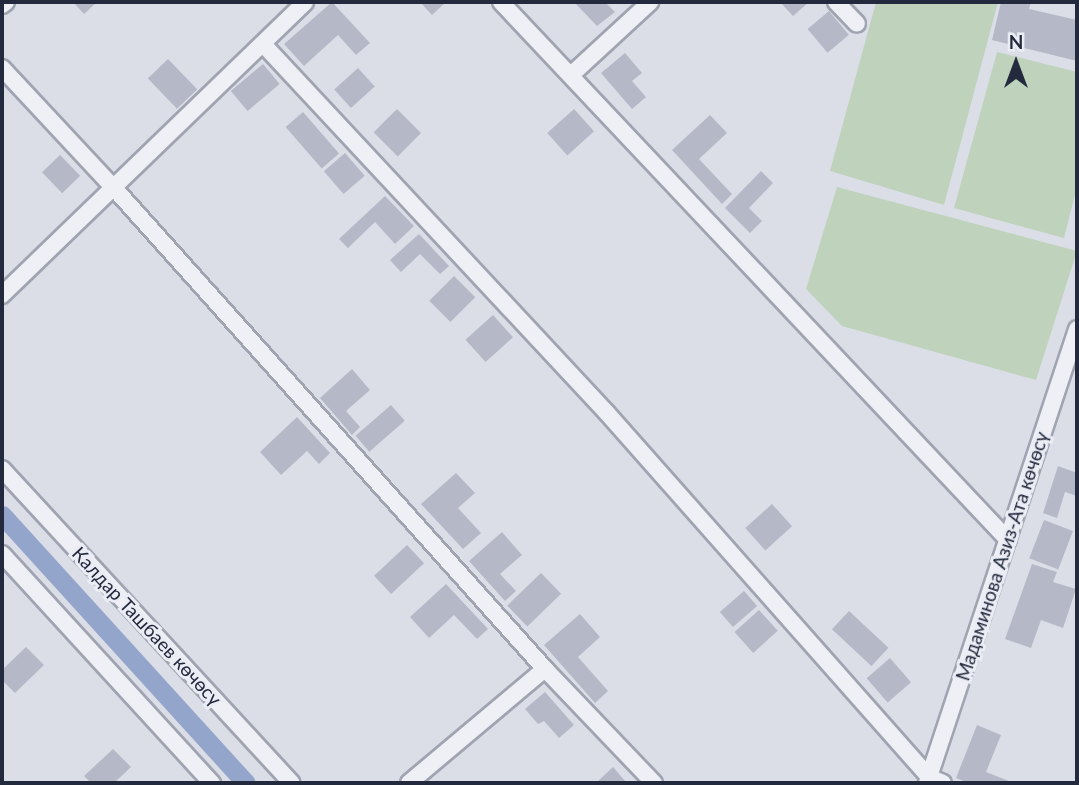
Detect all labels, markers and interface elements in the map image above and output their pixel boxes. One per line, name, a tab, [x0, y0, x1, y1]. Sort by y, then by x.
north arrow	[981, 28, 1051, 98]
text: N	[1009, 30, 1023, 53]
street label: Мадаминова Азиз-Ата көчөсү	[951, 429, 1053, 683]
street label: Калдар Ташбаев көчөсү	[68, 542, 226, 710]

